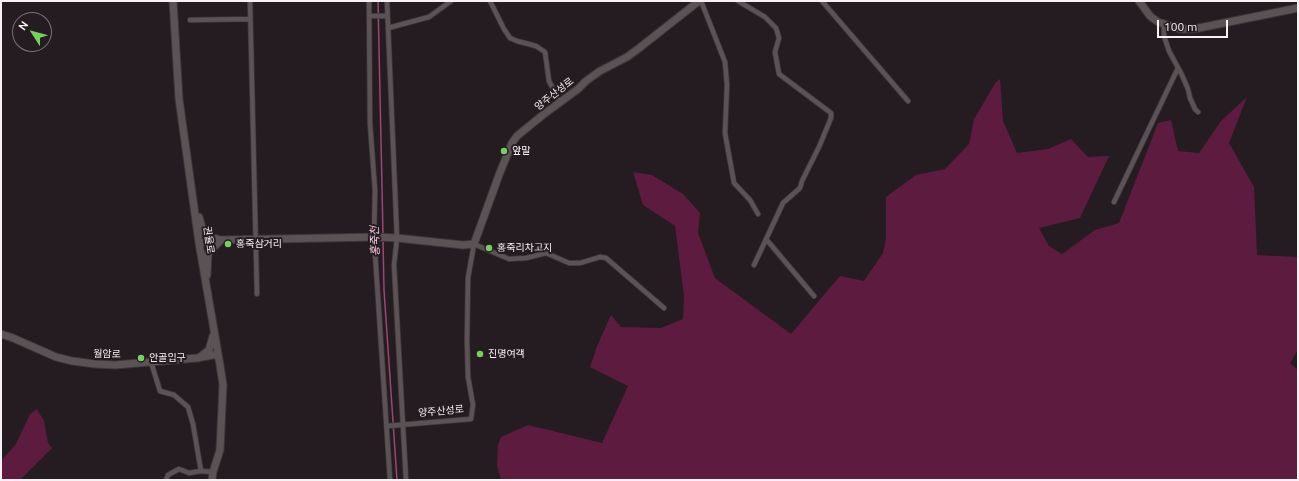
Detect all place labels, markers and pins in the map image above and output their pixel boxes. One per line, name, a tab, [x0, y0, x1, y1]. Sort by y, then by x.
place label: 앞말	[512, 145, 530, 157]
marker: 앞말	[499, 146, 509, 156]
place label: 홍죽삼거리	[236, 238, 282, 250]
marker: 홍죽삼거리	[223, 239, 233, 249]
place label: 홍죽리차고지	[497, 242, 552, 254]
marker: 홍죽리차고지	[484, 243, 494, 253]
place label: 진명여객	[488, 348, 525, 360]
marker: 진명여객	[475, 349, 485, 359]
place label: 안골입구	[149, 352, 186, 364]
marker: 안골입구	[136, 353, 146, 363]

